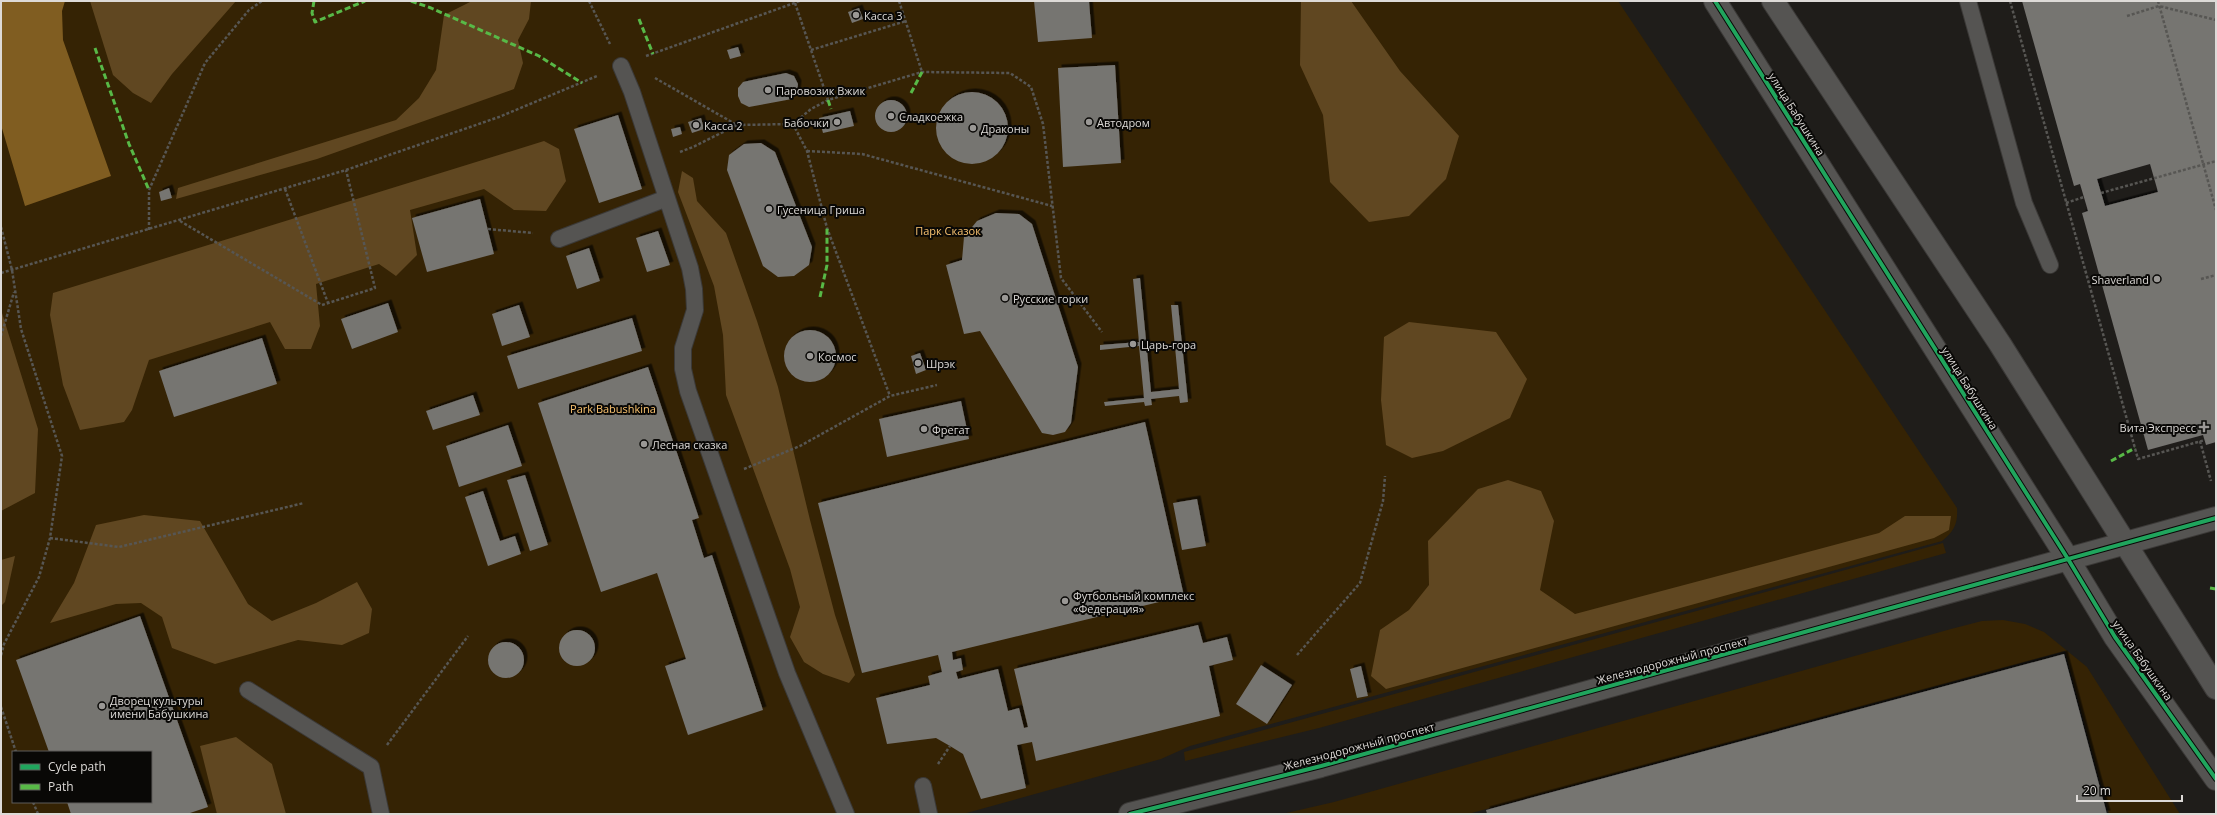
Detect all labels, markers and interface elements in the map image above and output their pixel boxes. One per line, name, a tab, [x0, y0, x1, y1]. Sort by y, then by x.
place label: Касса 3	[864, 8, 903, 23]
marker: Касса 3	[851, 10, 861, 20]
street label: улица Бабушкина	[1765, 70, 1829, 158]
place label: Паровозик Вжик	[776, 83, 865, 98]
marker: Паровозик Вжик	[763, 85, 773, 95]
place label: Сладкоежка	[899, 109, 963, 124]
marker: Сладкоежка	[886, 111, 896, 121]
place label: Бабочки	[784, 115, 829, 130]
place label: Автодром	[1097, 115, 1150, 130]
marker: Бабочки	[832, 117, 842, 127]
marker: Автодром	[1084, 117, 1094, 127]
place label: Касса 2	[704, 118, 743, 133]
marker: Касса 2	[691, 120, 701, 130]
place label: Драконы	[981, 121, 1029, 136]
marker: Драконы	[968, 123, 978, 133]
place label: Гусеница Гриша	[777, 202, 865, 217]
marker: Гусеница Гриша	[764, 204, 774, 214]
park label: Парк Сказок	[915, 223, 981, 238]
place label: Shaverland	[2092, 272, 2149, 287]
marker: Shaverland	[2152, 274, 2162, 284]
place label: Русские горки	[1013, 291, 1088, 306]
marker: Русские горки	[1000, 293, 1010, 303]
place label: Царь-гора	[1141, 337, 1196, 352]
marker: Царь-гора	[1128, 339, 1138, 349]
street label: улица Бабушкина	[1938, 344, 2002, 432]
place label: Космос	[818, 349, 857, 364]
marker: Космос	[805, 351, 815, 361]
place label: Шрэк	[926, 356, 956, 371]
marker: Шрэк	[913, 358, 923, 368]
park label: Park Babushkina	[570, 401, 656, 416]
place label: Вита Экспресс	[2120, 420, 2196, 435]
place label: Фрегат	[932, 422, 970, 437]
marker: Вита Экспресс	[2199, 422, 2209, 432]
marker: Фрегат	[919, 424, 929, 434]
place label: Лесная сказка	[652, 437, 727, 452]
marker: Лесная сказка	[639, 439, 649, 449]
place label: Футбольный комплекс «Федерация»	[1073, 588, 1194, 616]
marker: Футбольный комплекс «Федерация»	[1060, 596, 1070, 606]
street label: улица Бабушкина	[2110, 617, 2176, 703]
street label: Железнодорожный проспект	[1595, 633, 1749, 687]
place label: Дворец культуры имени Бабушкина	[110, 693, 208, 721]
marker: Дворец культуры имени Бабушкина	[97, 701, 107, 711]
street label: Железнодорожный проспект	[1282, 719, 1436, 773]
legend	[12, 751, 152, 803]
text: Cycle path	[48, 758, 106, 775]
scale bar	[2077, 777, 2182, 803]
text: Path	[48, 778, 74, 795]
text: 20 m	[2083, 782, 2111, 799]

